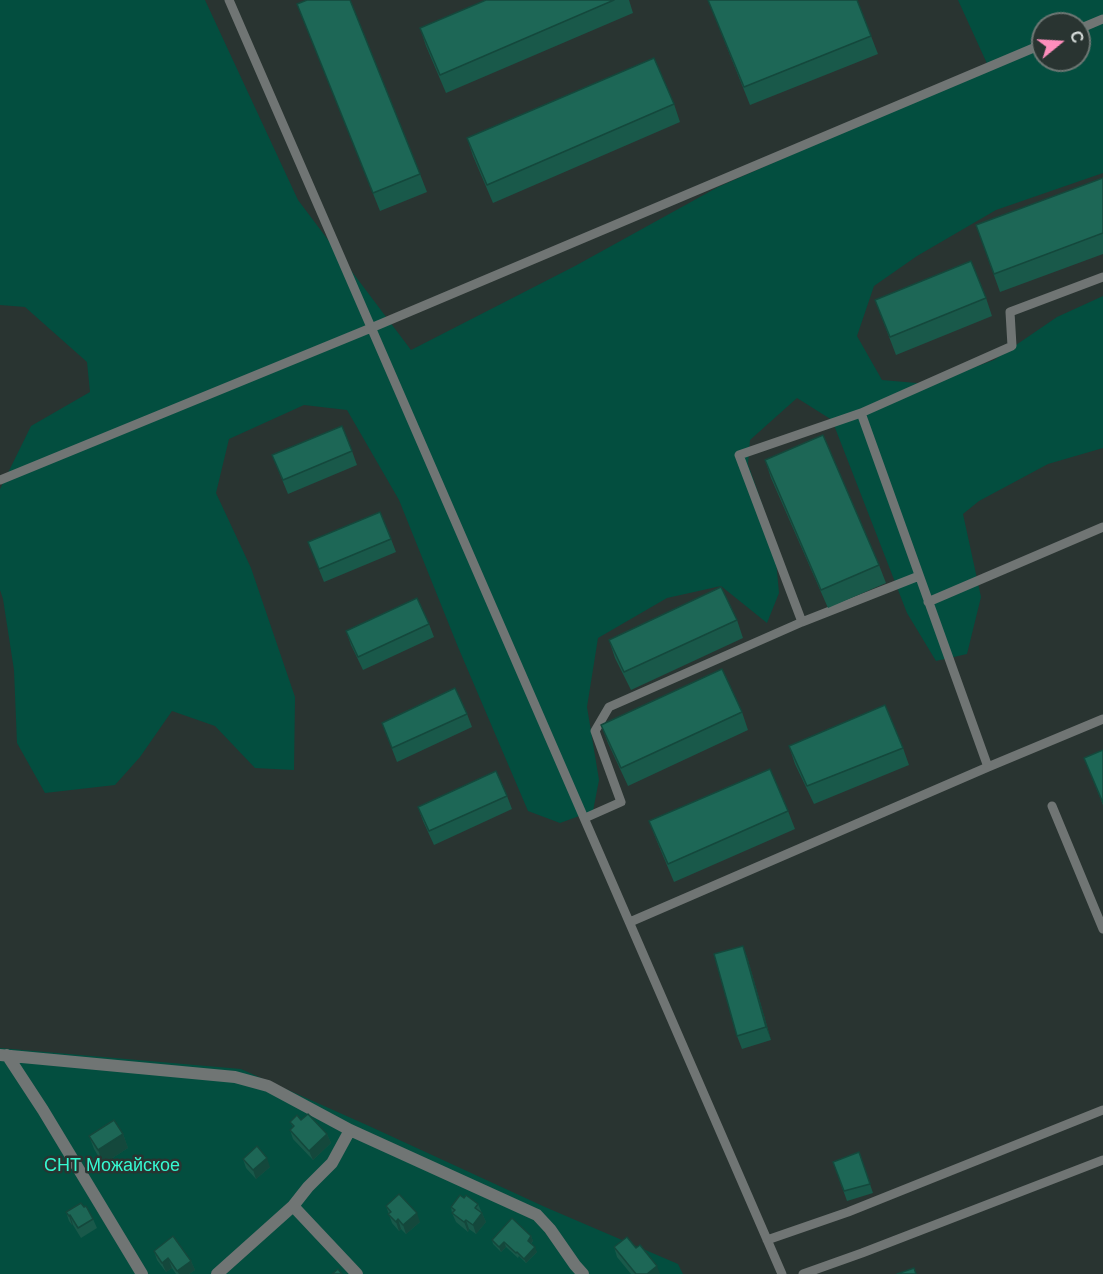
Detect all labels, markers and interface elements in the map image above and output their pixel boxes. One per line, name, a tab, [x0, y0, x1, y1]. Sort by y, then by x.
north arrow	[1031, 12, 1091, 72]
text: С	[1067, 29, 1087, 45]
park label: СНТ Можайское	[44, 1155, 180, 1177]

